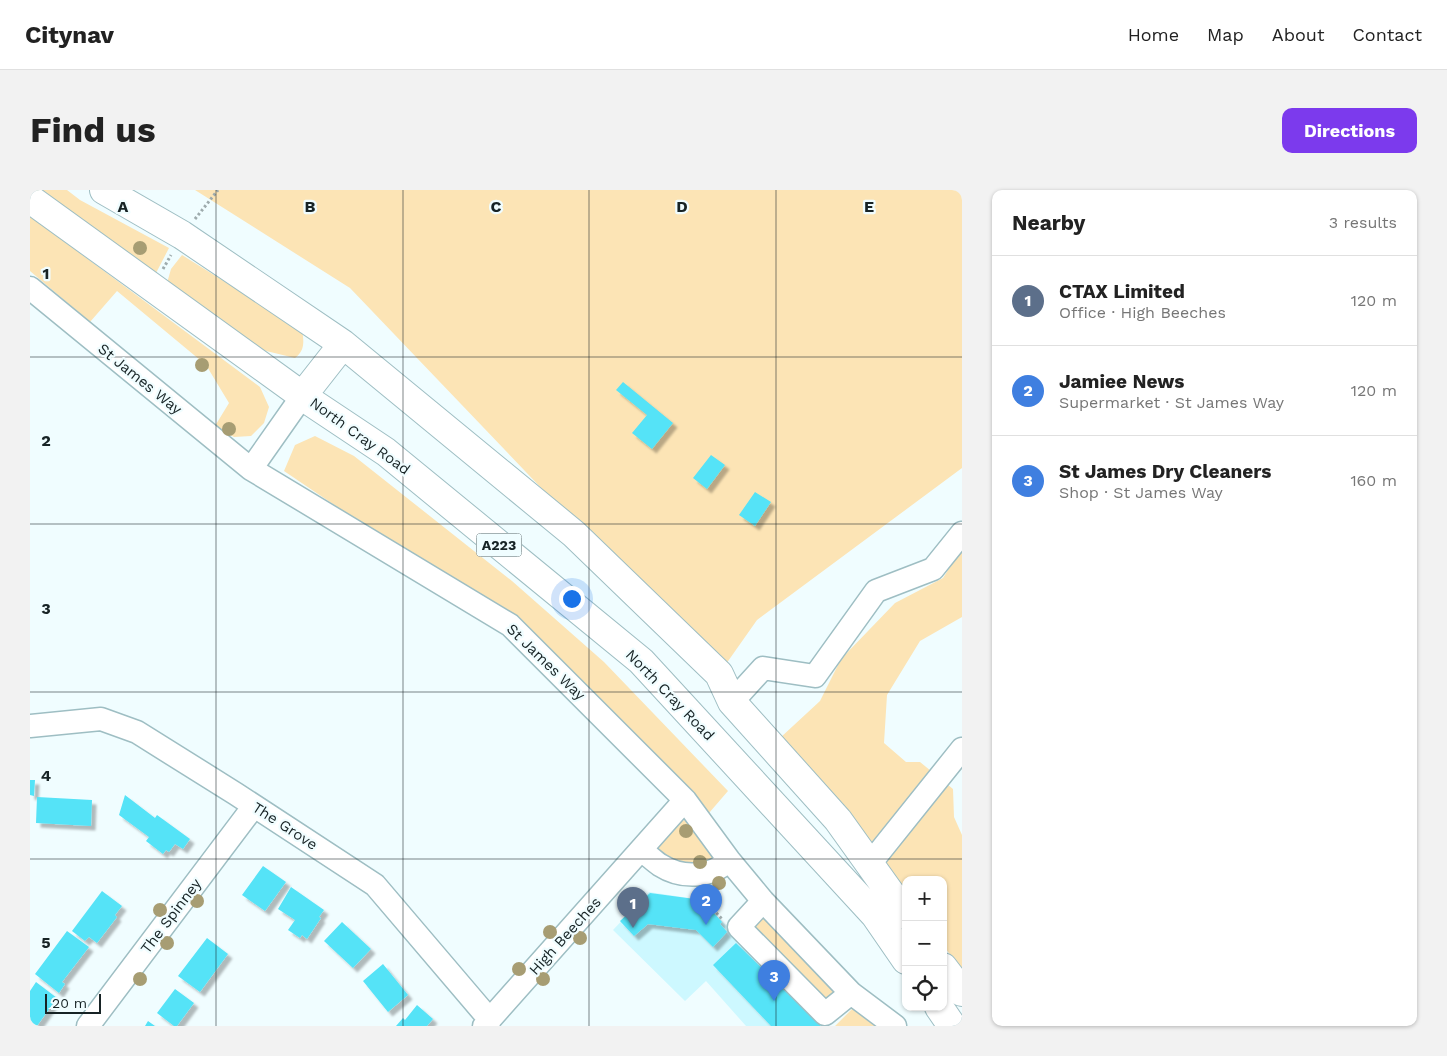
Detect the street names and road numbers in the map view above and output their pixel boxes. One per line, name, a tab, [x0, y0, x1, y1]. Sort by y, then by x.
street label: St James Way	[94, 340, 186, 418]
street label: North Cray Road	[306, 394, 414, 478]
road number: A223	[476, 534, 522, 556]
street label: St James Way	[503, 620, 589, 704]
street label: North Cray Road	[622, 646, 718, 744]
street label: The Grove	[249, 798, 321, 854]
street label: The Spinney	[137, 875, 205, 957]
street label: High Beeches	[525, 893, 605, 979]

